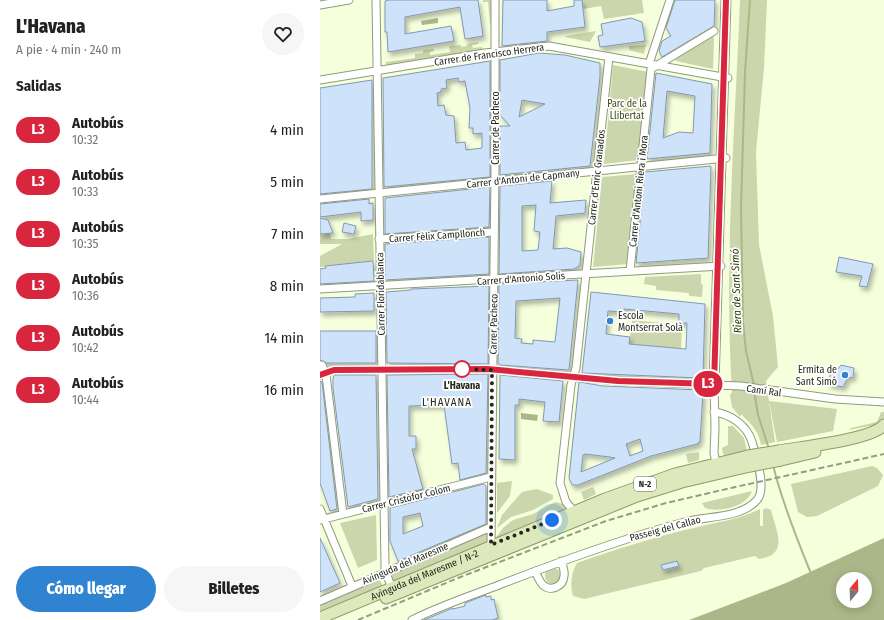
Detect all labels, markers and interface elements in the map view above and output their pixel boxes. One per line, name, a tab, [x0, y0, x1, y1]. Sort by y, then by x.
button: heart	[262, 13, 304, 55]
text: L'Havana	[16, 15, 86, 38]
street label: Carrer de Francisco Herrera	[433, 41, 545, 69]
text: A pie · 4 min · 240 m	[16, 42, 121, 57]
text: Salidas	[16, 77, 61, 95]
street label: Carrer de Pacheco	[490, 91, 502, 165]
park label: Parc de la Llibertat	[607, 98, 647, 122]
text: Autobús	[72, 114, 123, 132]
text: L3	[31, 121, 45, 138]
text: 4 min	[270, 121, 304, 139]
street label: Carrer d'Enric Granados	[586, 129, 608, 226]
text: 10:32	[72, 132, 98, 147]
street label: Carrer d'Antoni Riera i Mora	[627, 135, 651, 248]
text: Autobús	[72, 166, 123, 184]
street label: Carrer d'Antoni de Capmany	[466, 167, 581, 191]
text: L3	[31, 173, 45, 190]
text: 5 min	[270, 173, 304, 191]
text: 10:33	[72, 184, 98, 199]
text: Autobús	[72, 218, 123, 236]
text: L3	[31, 225, 45, 242]
text: 7 min	[271, 225, 304, 243]
street label: Carrer Fèlix Campllonch	[389, 227, 486, 245]
text: 10:35	[72, 236, 99, 251]
water label: Riera de Sant Simó	[729, 248, 744, 333]
street label: Carrer Floridablanca	[374, 252, 388, 336]
text: Autobús	[72, 270, 123, 288]
street label: Carrer d'Antonio Solis	[477, 270, 566, 288]
text: L3	[31, 277, 45, 294]
text: 8 min	[270, 277, 304, 295]
text: 10:36	[72, 288, 99, 303]
street label: Carrer Pacheco	[487, 294, 501, 355]
place label: Escola Montserrat Solà	[618, 310, 683, 334]
marker: Escola Montserrat Solà	[605, 316, 615, 326]
text: Autobús	[72, 322, 123, 340]
text: L3	[31, 329, 45, 346]
text: 14 min	[264, 329, 304, 347]
text: 10:42	[72, 340, 98, 355]
marker: L'Havana	[453, 360, 471, 378]
place label: Ermita de Sant Simó	[796, 364, 837, 388]
marker: Ermita de Sant Simó	[840, 370, 850, 380]
line badge: L3	[690, 371, 726, 397]
text: Autobús	[72, 374, 123, 392]
text: L3	[701, 375, 715, 392]
place label: L'Havana	[444, 380, 480, 392]
text: L3	[31, 381, 45, 398]
text: 16 min	[264, 381, 304, 399]
street label: Camí Ral	[746, 382, 783, 399]
text: 10:44	[72, 392, 99, 407]
district label: L'HAVANA	[422, 396, 472, 409]
road number: N-2	[634, 477, 656, 491]
street label: Carrer Cristòfor Colom	[361, 482, 452, 516]
your location	[542, 510, 562, 530]
street label: Passeig del Callao	[628, 514, 702, 544]
street label: Avinguda del Maresme	[361, 540, 450, 587]
street label: Avinguda del Maresme / N-2	[369, 547, 481, 603]
button: Cómo llegar	[16, 566, 156, 612]
button: Billetes	[164, 566, 304, 612]
north arrow	[836, 572, 872, 608]
map controls	[836, 572, 872, 608]

